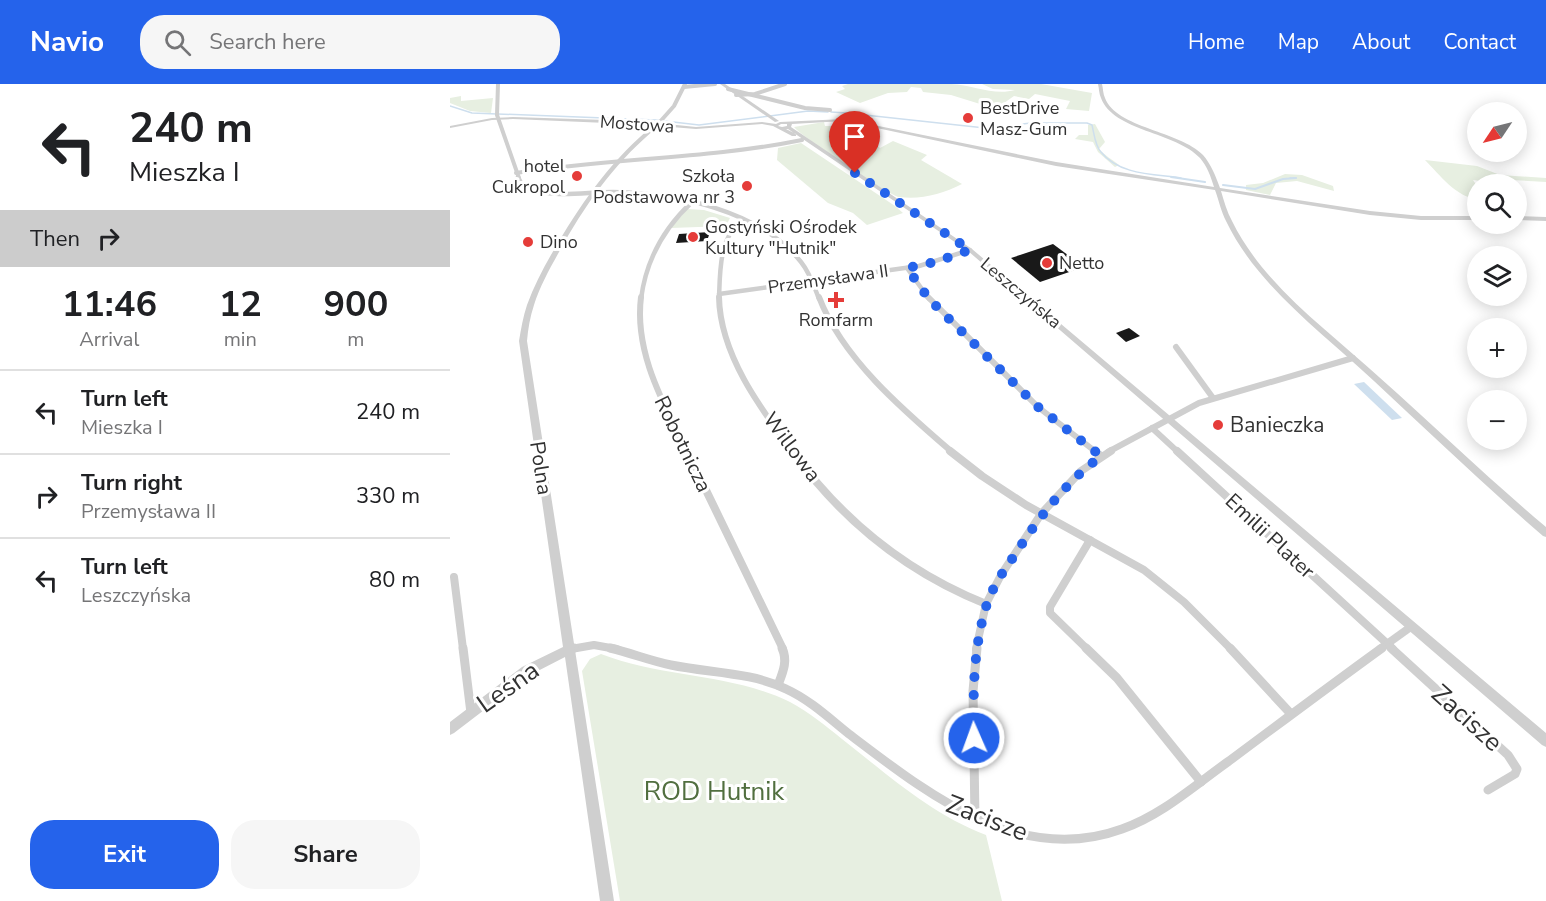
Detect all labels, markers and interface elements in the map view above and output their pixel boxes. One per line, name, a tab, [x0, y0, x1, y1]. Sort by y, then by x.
search box	[140, 15, 560, 69]
text: Navio	[30, 23, 104, 61]
icon: search	[161, 26, 194, 59]
text: Search here	[209, 27, 326, 57]
text: Home	[1188, 28, 1245, 56]
text: Map	[1278, 28, 1319, 56]
text: About	[1352, 28, 1410, 56]
text: Contact	[1443, 28, 1516, 56]
place label: BestDrive Masz-Gum	[980, 96, 1067, 141]
text: 240 m	[129, 100, 253, 157]
north arrow	[1467, 102, 1527, 162]
map controls	[1467, 102, 1527, 450]
icon: left	[30, 108, 108, 186]
street label: Mostowa	[599, 109, 675, 139]
pin	[829, 111, 880, 173]
marker: BestDrive Masz-Gum	[961, 111, 975, 125]
icon: arrive	[838, 120, 871, 153]
text: Mieszka I	[129, 154, 240, 191]
place label: hotel Cukropol	[492, 154, 566, 199]
place label: Szkoła Podstawowa nr 3	[593, 164, 735, 209]
marker: hotel Cukropol	[570, 169, 584, 183]
button: search	[1467, 174, 1527, 234]
marker: Szkoła Podstawowa nr 3	[740, 179, 754, 193]
place label: Gostyński Ośrodek Kultury "Hutnik"	[705, 215, 858, 260]
icon: right	[92, 222, 125, 255]
text: Then	[30, 224, 80, 254]
place label: Dino	[540, 230, 578, 254]
marker: Gostyński Ośrodek Kultury "Hutnik"	[686, 230, 700, 244]
marker: Dino	[521, 235, 535, 249]
button: layers	[1467, 246, 1527, 306]
place label: Netto	[1059, 251, 1104, 275]
street label: Leszczyńska	[975, 252, 1067, 334]
marker: Netto	[1040, 256, 1054, 270]
street label: Przemysława II	[766, 259, 890, 299]
text: 11:46	[62, 280, 157, 329]
text: 12	[219, 280, 262, 329]
text: 900	[324, 280, 388, 329]
marker: Romfarm	[829, 293, 843, 307]
place label: Romfarm	[799, 308, 873, 332]
button: +	[1467, 318, 1527, 378]
text: Arrival	[79, 326, 139, 353]
text: min	[224, 326, 257, 353]
text: m	[347, 326, 364, 353]
text: Turn left	[81, 384, 168, 414]
button: −	[1467, 390, 1527, 450]
street label: Robotnicza	[648, 391, 718, 497]
icon: left	[30, 396, 63, 429]
text: 240 m	[356, 397, 420, 427]
street label: Willowa	[757, 406, 827, 488]
place label: Banieczka	[1230, 411, 1324, 439]
text: Mieszka I	[81, 414, 163, 441]
marker: Banieczka	[1211, 418, 1225, 432]
street label: Polna	[523, 439, 559, 497]
text: Turn right	[81, 468, 182, 498]
icon: right	[30, 480, 63, 513]
text: 330 m	[356, 481, 420, 511]
street label: Emilii Plater	[1219, 487, 1321, 585]
text: Przemysława II	[81, 498, 216, 525]
text: Turn left	[81, 552, 168, 582]
icon: left	[30, 564, 63, 597]
text: 80 m	[369, 565, 420, 595]
text: Leszczyńska	[81, 582, 191, 609]
street label: Leśna	[470, 653, 546, 721]
street label: Zacisze	[1424, 677, 1510, 759]
position arrow	[942, 706, 1006, 770]
park label: ROD Hutnik	[644, 774, 785, 809]
street label: Zacisze	[941, 786, 1033, 850]
button: Exit	[30, 820, 219, 889]
button: Share	[231, 820, 420, 889]

